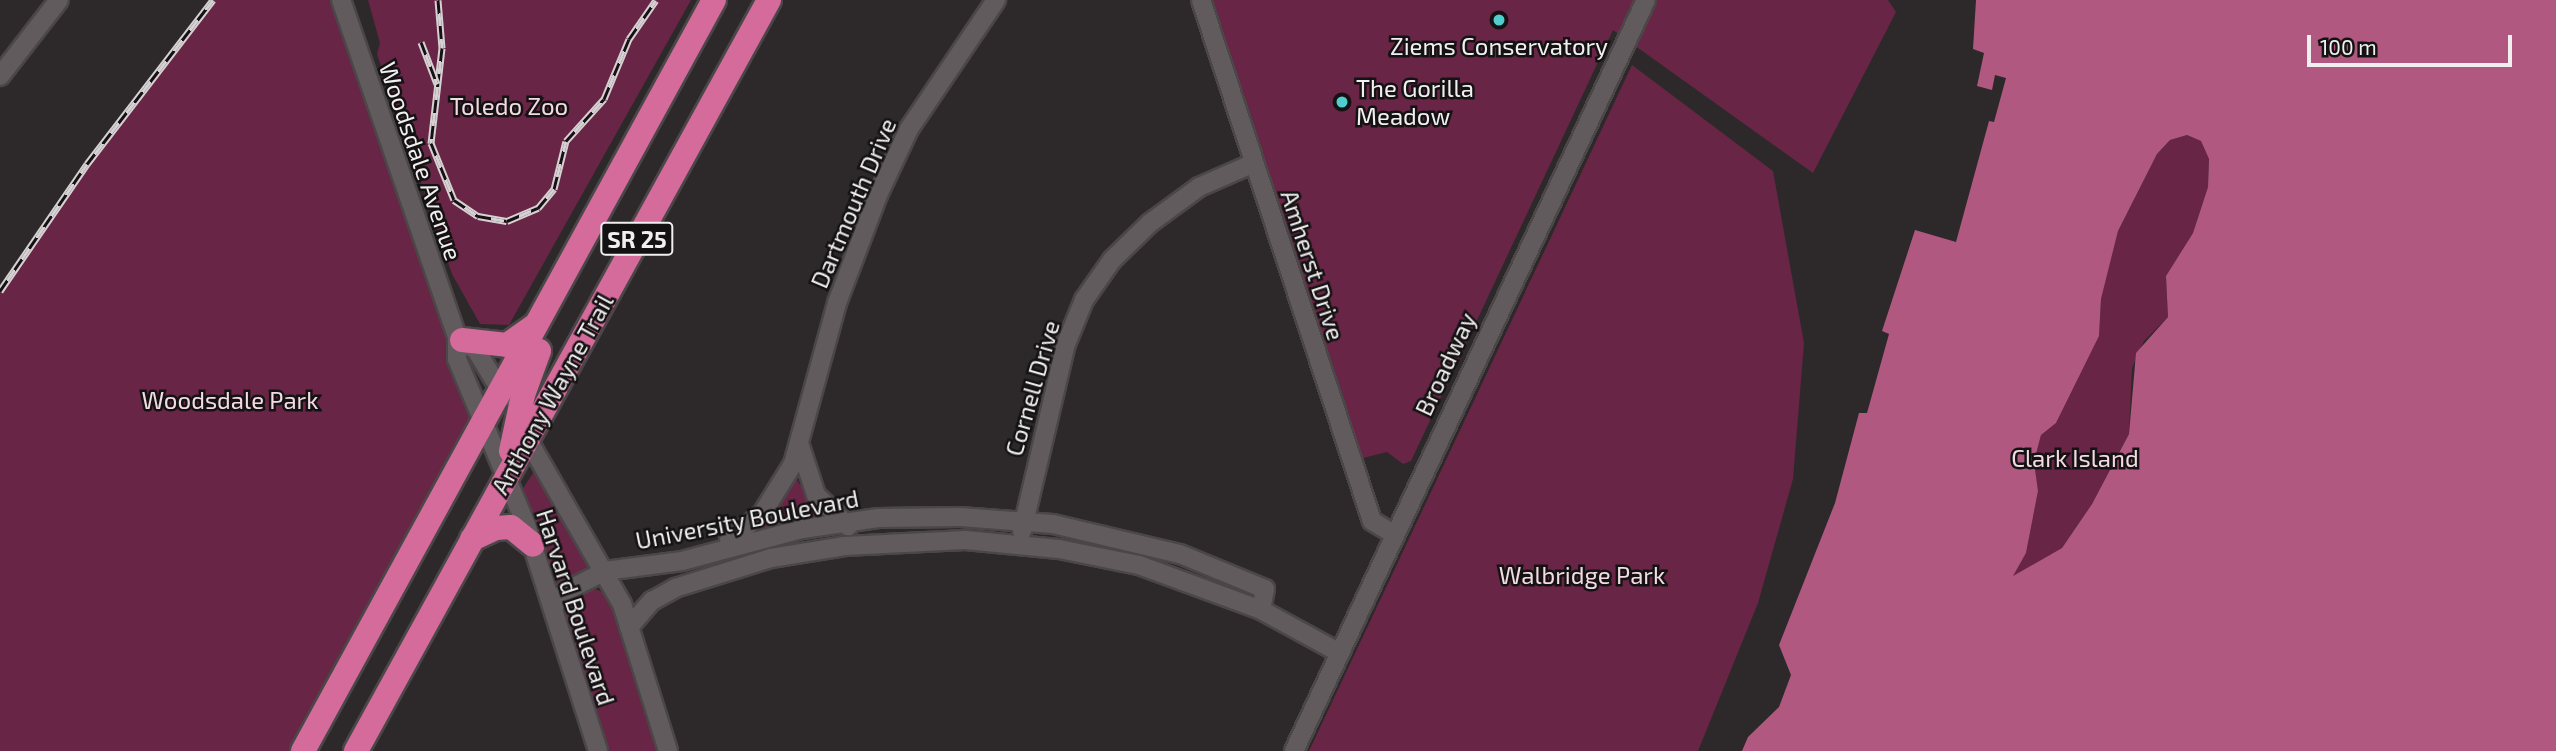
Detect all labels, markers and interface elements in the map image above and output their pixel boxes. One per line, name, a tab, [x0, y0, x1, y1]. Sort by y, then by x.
marker: Ziems Conservatory	[1491, 12, 1507, 28]
scale bar	[2311, 21, 2516, 65]
place label: Ziems Conservatory	[1390, 32, 1608, 60]
text: 100 m	[2320, 34, 2377, 59]
street label: Woodsdale Avenue	[373, 58, 469, 264]
place label: The Gorilla Meadow	[1356, 74, 1474, 130]
park label: Toledo Zoo	[450, 92, 568, 120]
marker: The Gorilla Meadow	[1334, 94, 1350, 110]
street label: Dartmouth Drive	[804, 114, 902, 292]
street label: Amherst Drive	[1275, 186, 1351, 344]
road number: SR 25	[600, 220, 674, 258]
street label: Anthony Wayne Trail	[485, 288, 619, 500]
street label: Broadway	[1409, 308, 1481, 420]
street label: Cornell Drive	[999, 317, 1065, 459]
park label: Woodsdale Park	[142, 386, 318, 414]
park label: Clark Island	[2011, 444, 2139, 472]
street label: University Boulevard	[633, 483, 861, 555]
street label: Harvard Boulevard	[531, 505, 621, 709]
park label: Walbridge Park	[1499, 561, 1665, 589]

